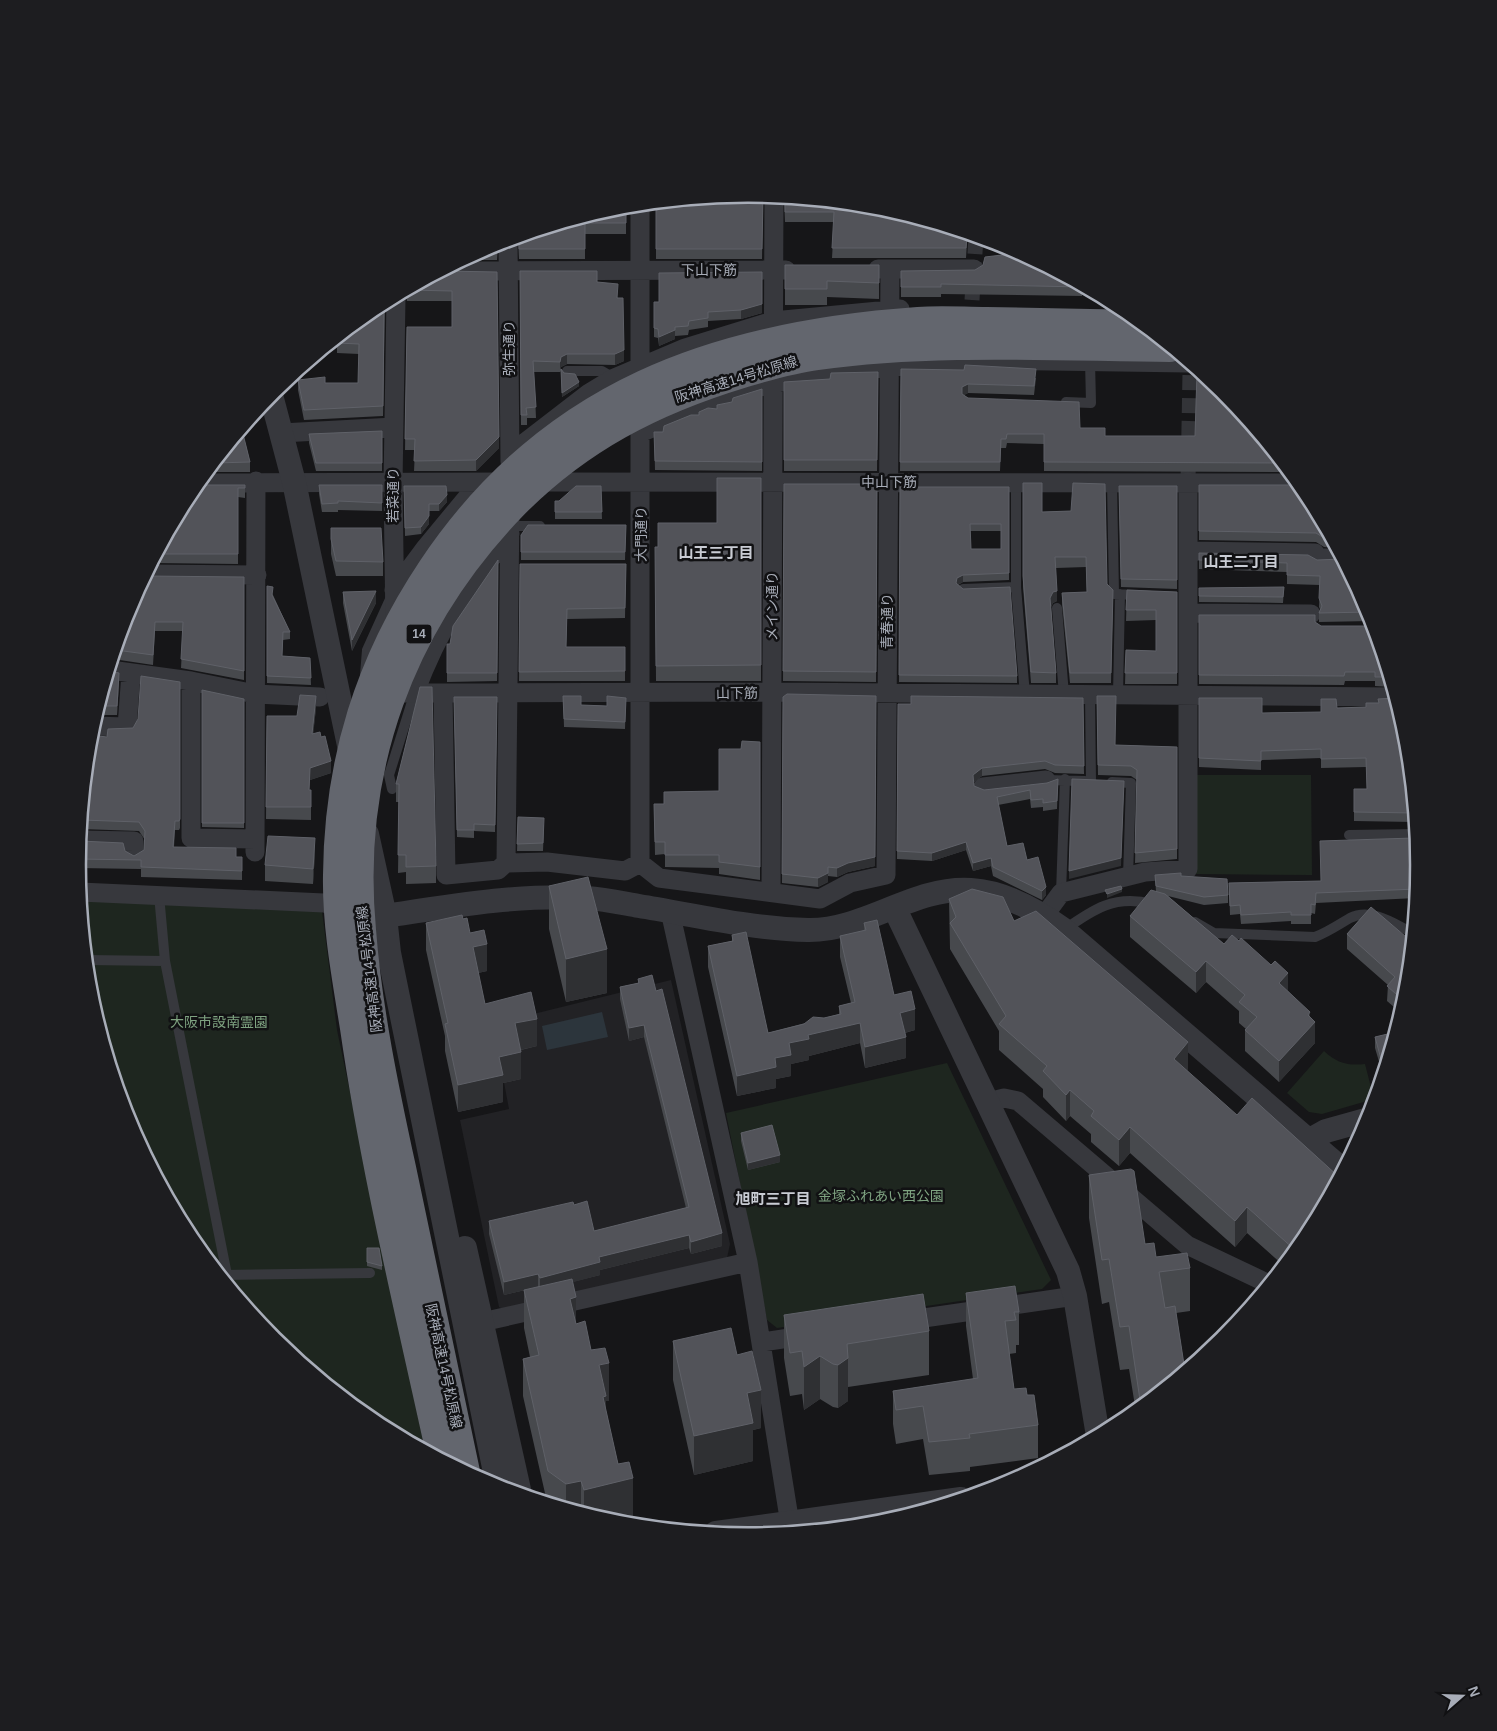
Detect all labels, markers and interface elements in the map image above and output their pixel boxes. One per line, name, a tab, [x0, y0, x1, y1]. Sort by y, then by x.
street label: 下山下筋	[681, 262, 737, 278]
street label: 弥生通り	[501, 320, 517, 376]
street label: 阪神高速14号松原線	[673, 353, 799, 405]
street label: 若菜通り	[385, 467, 401, 523]
street label: 中山下筋	[861, 474, 917, 490]
street label: 大門通り	[633, 506, 649, 562]
district label: 山王三丁目	[678, 544, 754, 561]
district label: 山王二丁目	[1203, 553, 1279, 570]
street label: メイン通り	[764, 571, 780, 641]
street label: 青春通り	[879, 593, 895, 649]
road number: 14	[406, 624, 432, 644]
street label: 山下筋	[716, 685, 758, 701]
street label: 阪神高速14号松原線	[353, 905, 385, 1033]
park label: 大阪市設南霊園	[170, 1014, 268, 1030]
park label: 金塚ふれあい西公園	[818, 1188, 944, 1204]
district label: 旭町三丁目	[735, 1190, 811, 1207]
street label: 阪神高速14号松原線	[423, 1302, 465, 1430]
north arrow	[1437, 1671, 1487, 1721]
text: N	[1465, 1684, 1483, 1699]

